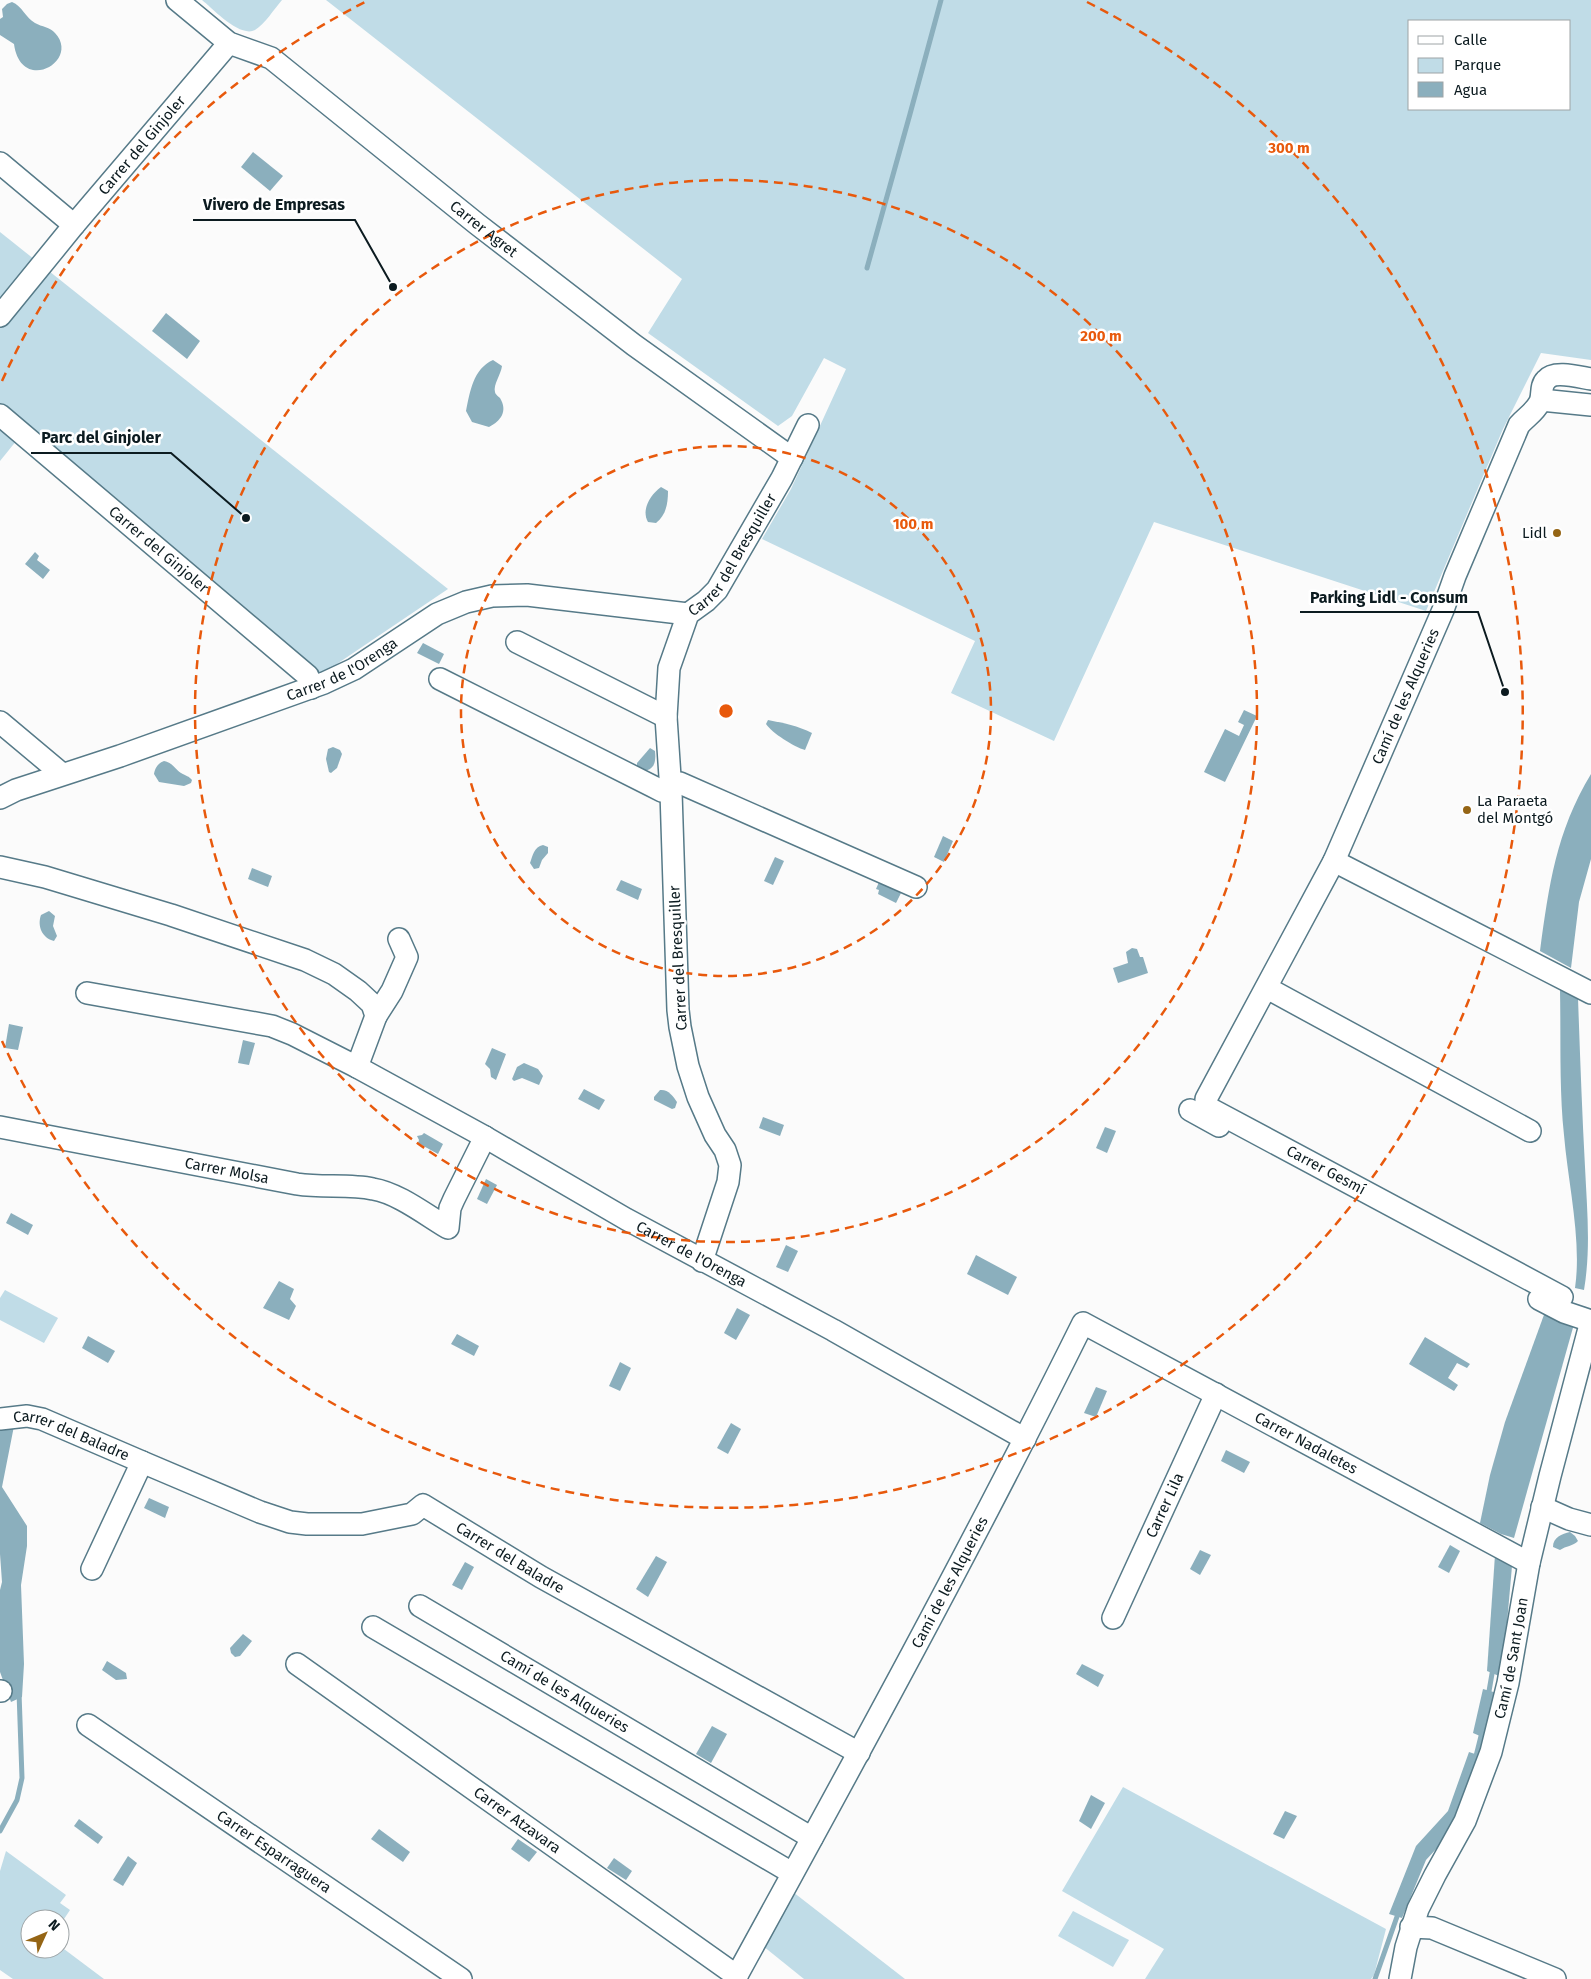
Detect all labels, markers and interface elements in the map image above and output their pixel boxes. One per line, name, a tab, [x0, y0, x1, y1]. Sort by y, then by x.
legend	[1408, 20, 1571, 110]
text: Calle	[1454, 31, 1487, 49]
text: Parque	[1454, 56, 1501, 74]
text: Agua	[1454, 81, 1487, 99]
street label: Carrer del Ginjoler	[95, 92, 189, 199]
text: 300 m	[1267, 139, 1310, 157]
callout: Vivero de Empresas	[193, 189, 355, 220]
text: Vivero de Empresas	[202, 195, 345, 214]
street label: Carrer Agret	[446, 197, 522, 261]
text: 200 m	[1080, 327, 1122, 345]
callout: Parc del Ginjoler	[31, 422, 171, 453]
text: Parc del Ginjoler	[41, 428, 161, 447]
street label: Carrer del Bresquiller	[685, 490, 780, 620]
street label: Carrer del Ginjoler	[105, 502, 212, 597]
text: 100 m	[893, 515, 933, 533]
place label: Lidl	[1522, 524, 1548, 542]
marker: Lidl	[1551, 527, 1563, 539]
callout: Parking Lidl - Consum	[1300, 581, 1478, 612]
text: Parking Lidl - Consum	[1310, 588, 1468, 607]
street label: Camí de les Alqueries	[1368, 626, 1443, 767]
street label: Carrer de l'Orenga	[284, 634, 401, 705]
centre of rings	[717, 702, 735, 720]
place label: La Paraeta del Montgó	[1477, 792, 1553, 827]
marker: La Paraeta del Montgó	[1461, 804, 1473, 816]
street label: Carrer del Bresquiller	[665, 885, 691, 1031]
street label: Carrer Gesmí	[1283, 1142, 1369, 1198]
street label: Carrer Molsa	[183, 1154, 271, 1187]
street label: Carrer de l'Orenga	[633, 1217, 750, 1291]
street label: Carrer del Baladre	[12, 1407, 132, 1464]
street label: Carrer Nadaletes	[1252, 1408, 1361, 1478]
street label: Carrer Lila	[1142, 1470, 1188, 1541]
street label: Camí de les Alqueries	[908, 1514, 992, 1651]
street label: Carrer del Baladre	[453, 1518, 567, 1597]
street label: Camí de Sant Joan	[1490, 1596, 1532, 1721]
street label: Camí de les Alqueries	[497, 1647, 632, 1737]
street label: Carrer Atzavara	[470, 1783, 564, 1857]
street label: Carrer Esparraguera	[213, 1806, 335, 1897]
north arrow	[20, 1909, 70, 1959]
text: N	[45, 1916, 63, 1935]

